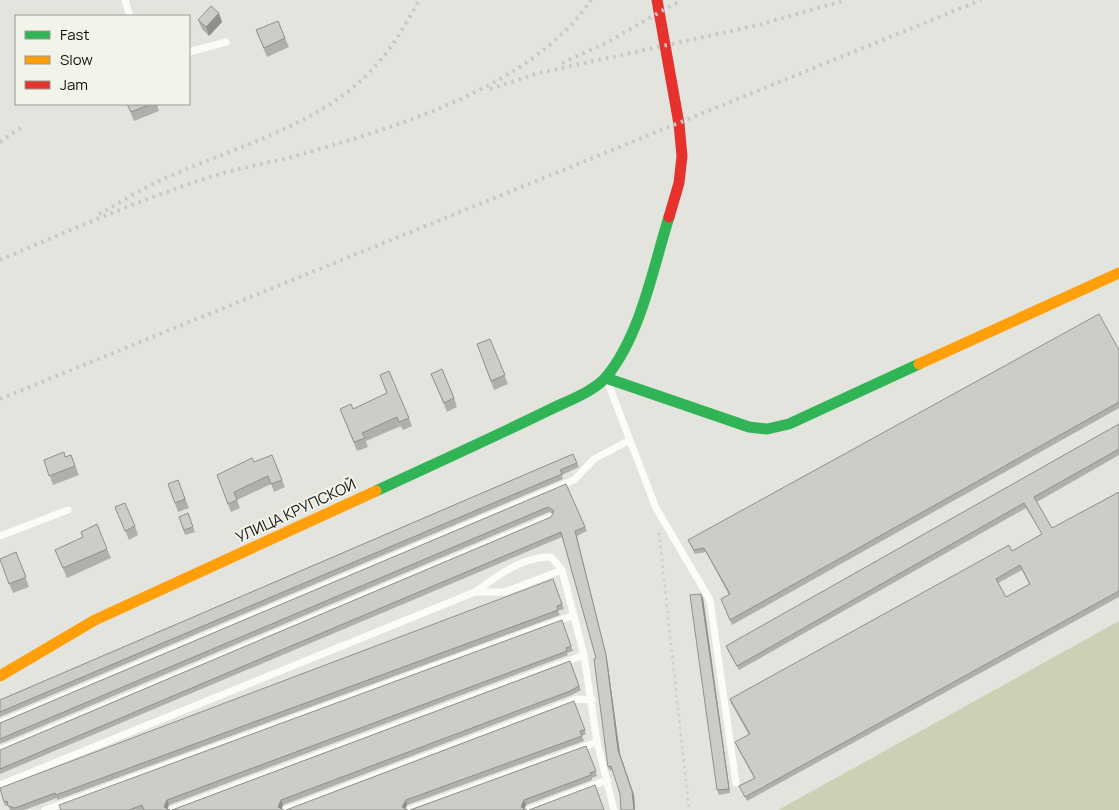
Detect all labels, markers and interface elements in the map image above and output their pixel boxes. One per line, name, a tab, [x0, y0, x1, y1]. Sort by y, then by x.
legend	[15, 15, 190, 105]
text: Fast	[60, 24, 89, 45]
text: Slow	[60, 49, 93, 70]
text: Jam	[60, 74, 88, 95]
street label: УЛИЦА КРУПСКОЙ	[232, 474, 359, 548]

